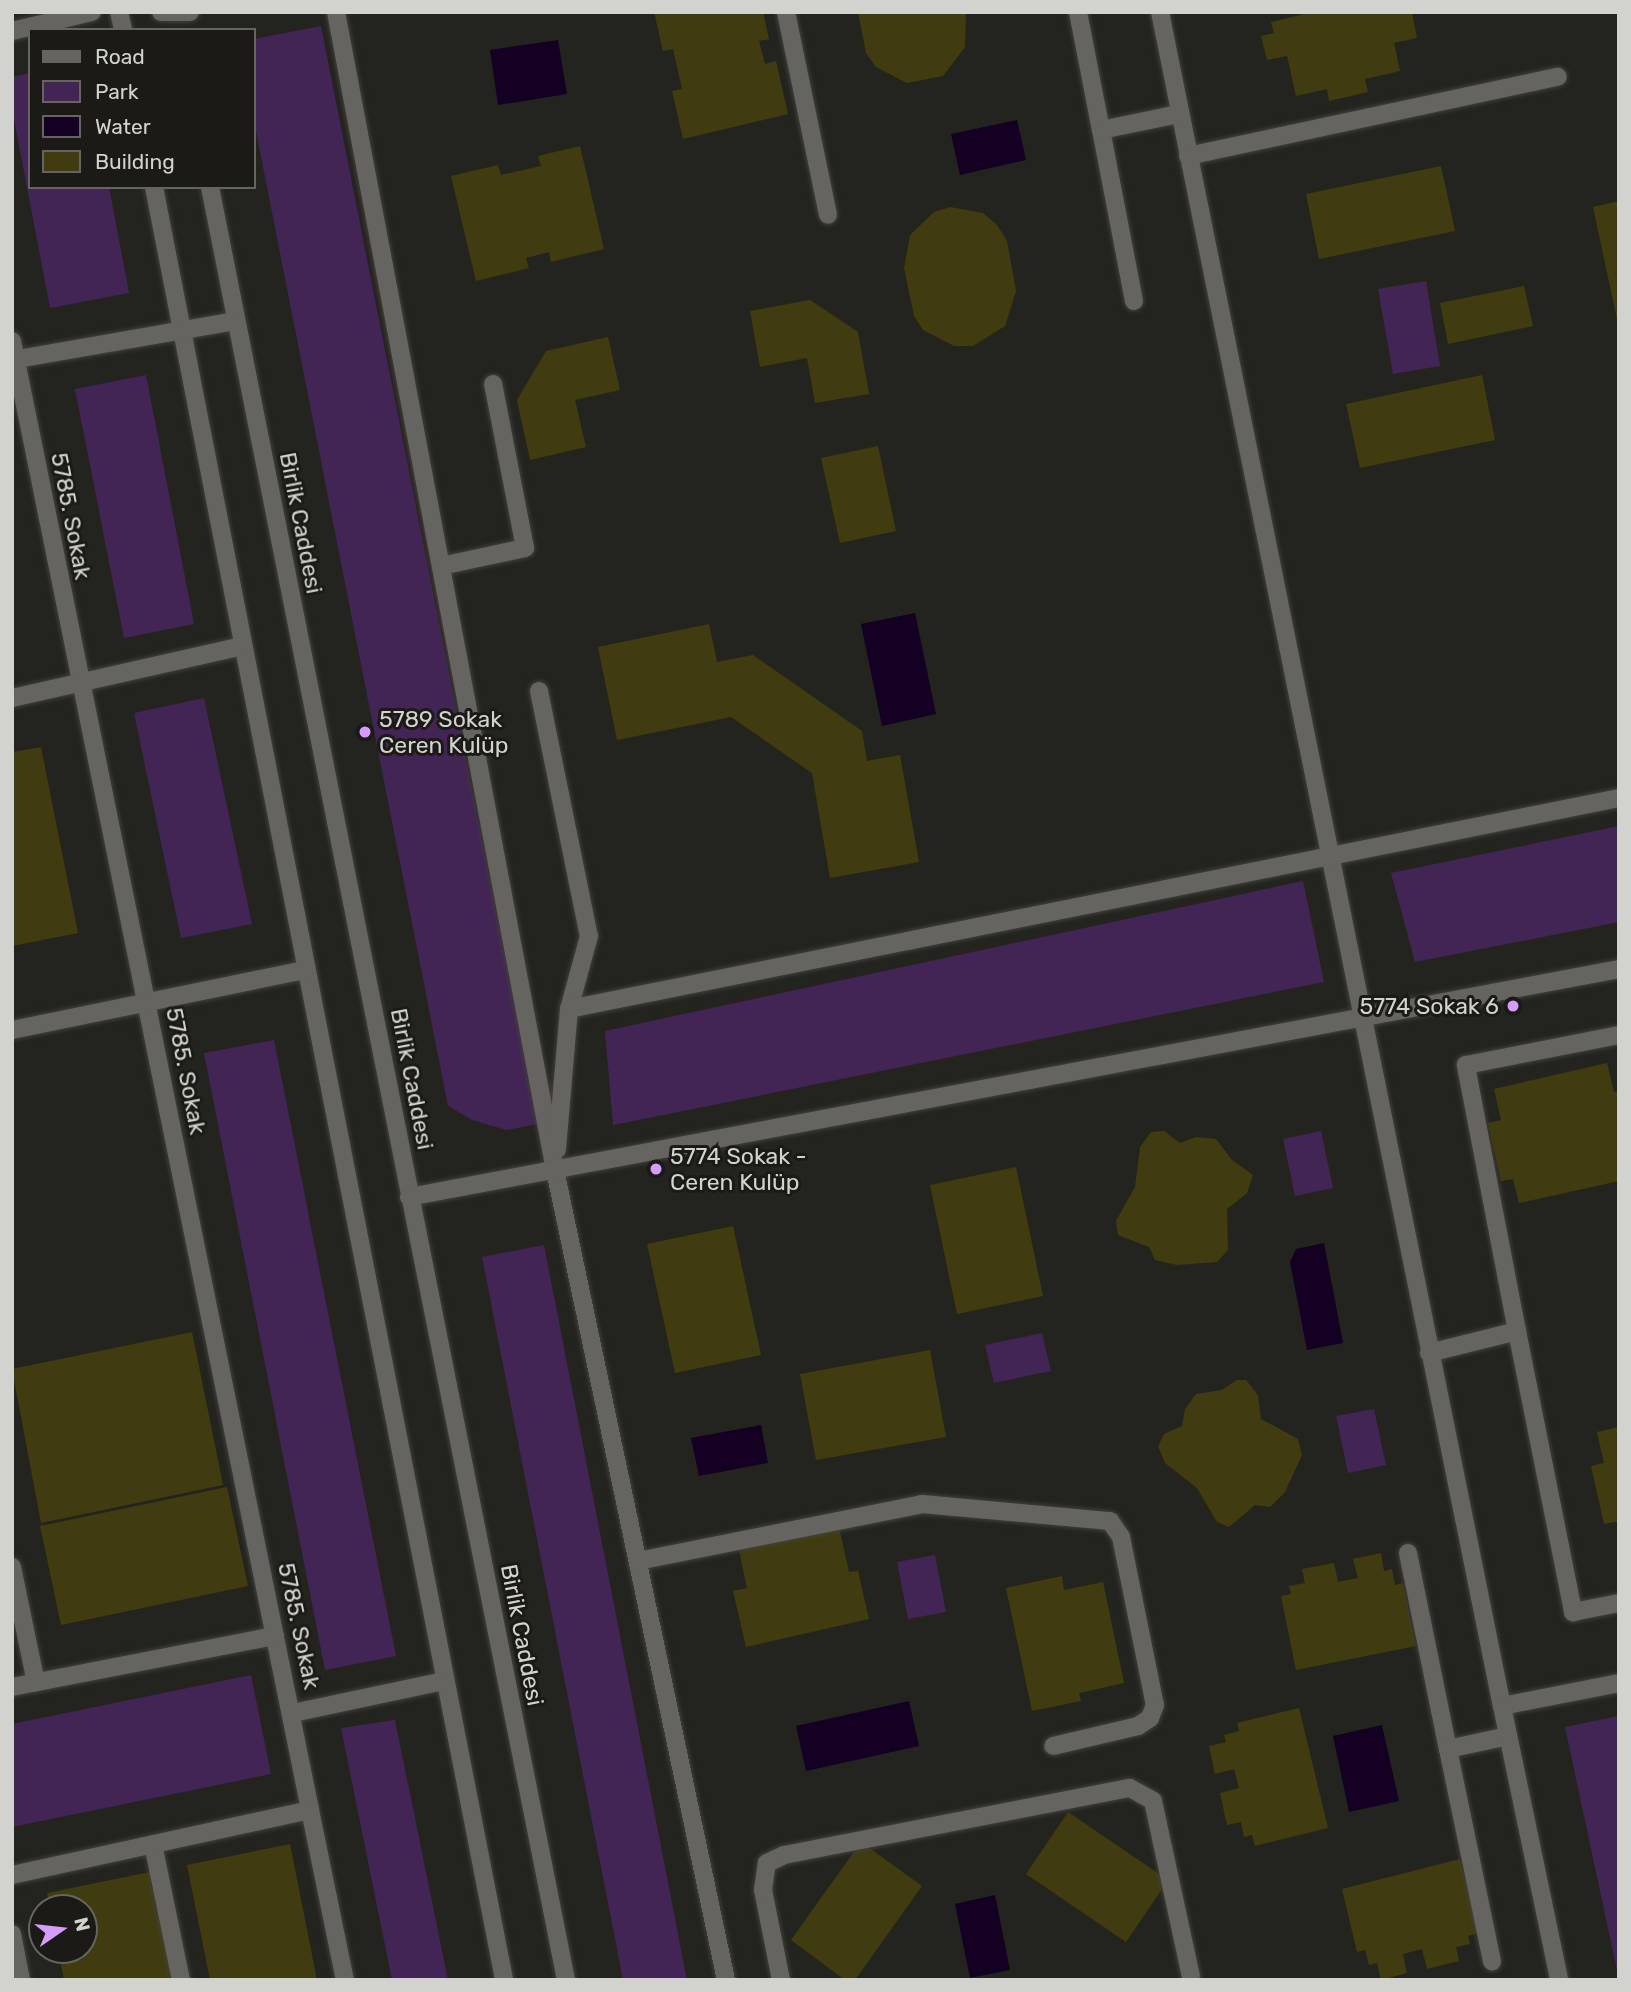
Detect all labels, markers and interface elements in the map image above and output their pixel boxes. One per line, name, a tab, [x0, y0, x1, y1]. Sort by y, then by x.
legend	[28, 28, 256, 189]
text: Road	[95, 44, 145, 69]
text: Park	[95, 79, 139, 104]
text: Water	[95, 114, 151, 139]
text: Building	[95, 149, 175, 174]
street label: 5785. Sokak	[45, 450, 97, 582]
street label: Birlik Caddesi	[274, 450, 328, 596]
place label: 5789 Sokak Ceren Kulüp	[379, 705, 508, 759]
marker: 5789 Sokak Ceren Kulüp	[357, 724, 373, 740]
place label: 5774 Sokak 6	[1359, 992, 1499, 1020]
marker: 5774 Sokak 6	[1505, 998, 1521, 1014]
street label: 5785. Sokak	[160, 1005, 212, 1137]
street label: Birlik Caddesi	[385, 1006, 439, 1152]
place label: 5774 Sokak - Ceren Kulüp	[670, 1142, 807, 1196]
marker: 5774 Sokak - Ceren Kulüp	[648, 1161, 664, 1177]
street label: 5785. Sokak	[272, 1560, 326, 1692]
street label: Birlik Caddesi	[495, 1562, 549, 1708]
north arrow	[28, 1894, 98, 1964]
text: N	[69, 1915, 95, 1934]

